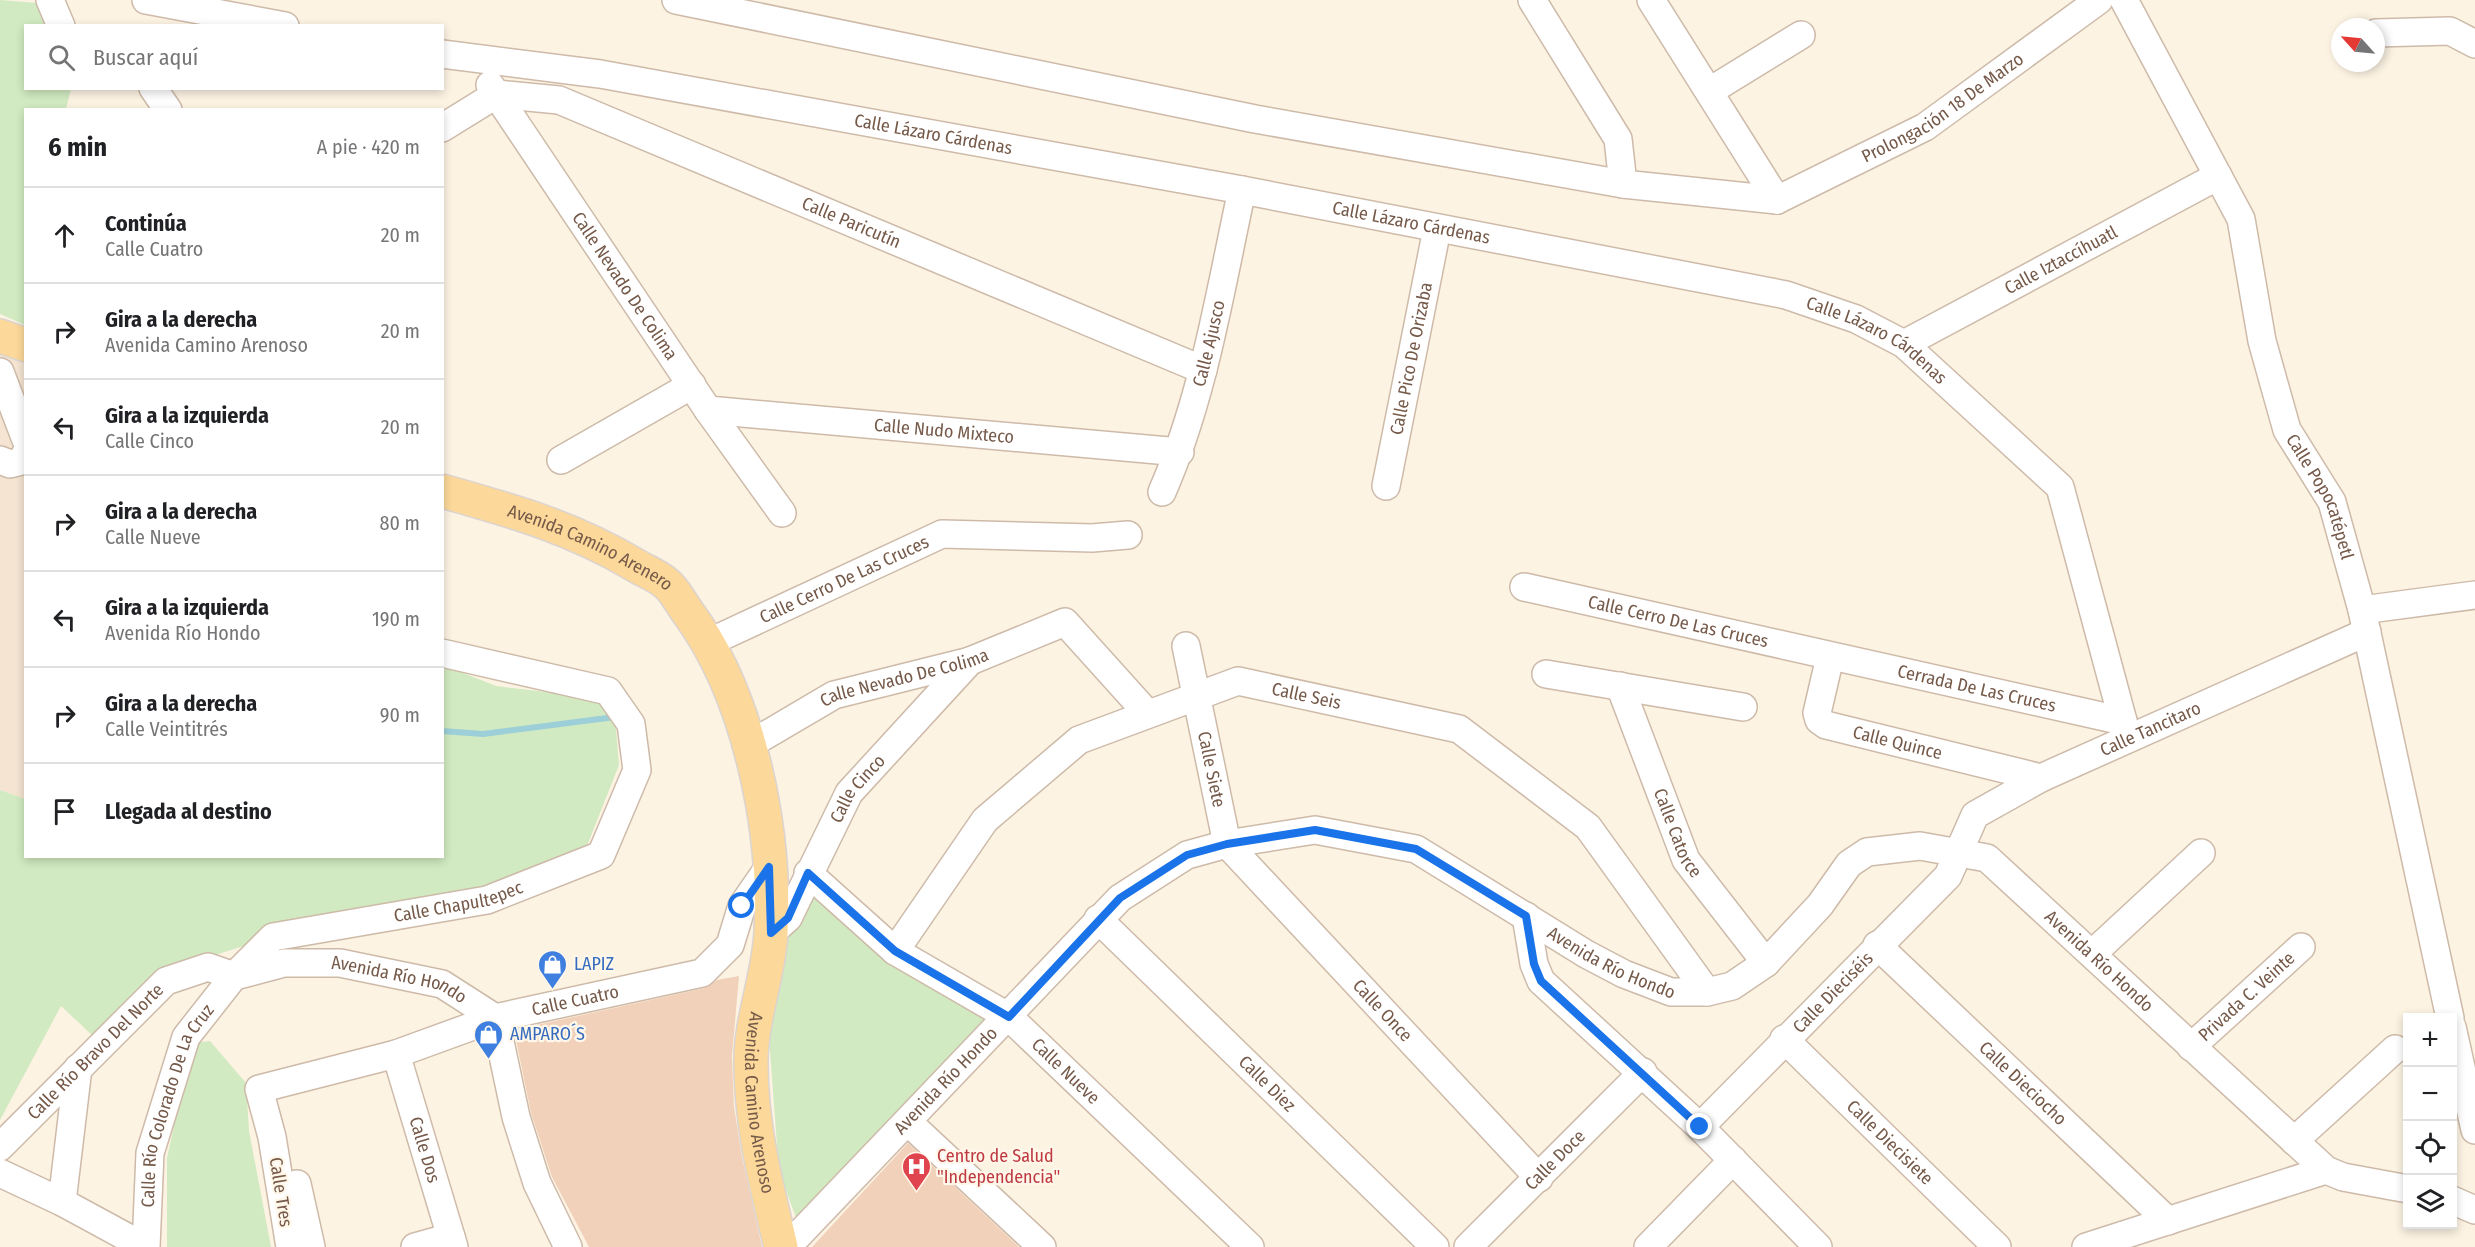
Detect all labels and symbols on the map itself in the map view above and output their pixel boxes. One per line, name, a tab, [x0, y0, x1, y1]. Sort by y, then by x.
north arrow	[2331, 18, 2385, 72]
street label: Prolongación 18 De Marzo	[1858, 48, 2028, 167]
street label: Calle Lázaro Cárdenas	[853, 109, 1014, 159]
street label: Calle Paricutín	[799, 192, 904, 253]
street label: Calle Lázaro Cárdenas	[1331, 197, 1492, 249]
street label: Calle Nevado De Colima	[567, 208, 682, 364]
street label: Calle Iztaccíhuatl	[2001, 221, 2121, 299]
street label: Calle Pico De Orizaba	[1385, 280, 1437, 437]
street label: Calle Lázaro Cárdenas	[1803, 292, 1952, 389]
street label: Calle Ajusco	[1188, 298, 1230, 389]
street label: Calle Nudo Mixteco	[873, 414, 1015, 448]
street label: Calle Popocatépetl	[2281, 430, 2359, 562]
street label: Avenida Camino Arenero	[505, 500, 678, 595]
street label: Calle Cerro De Las Cruces	[756, 531, 933, 628]
street label: Calle Cerro De Las Cruces	[1586, 591, 1771, 652]
street label: Calle Nevado De Colima	[816, 644, 992, 712]
street label: Cerrada De Las Cruces	[1895, 660, 2059, 717]
street label: Calle Seis	[1270, 678, 1343, 714]
street label: Calle Tancitaro	[2097, 697, 2204, 761]
street label: Calle Quince	[1851, 721, 1945, 764]
street label: Calle Siete	[1193, 729, 1230, 809]
street label: Calle Cinco	[825, 750, 890, 826]
street label: Calle Catorce	[1649, 785, 1707, 882]
street label: Calle Chapultepec	[392, 876, 526, 927]
route start	[728, 892, 754, 918]
street label: Avenida Río Hondo	[2040, 906, 2158, 1017]
street label: Avenida Río Hondo	[1543, 922, 1678, 1004]
street label: Calle Dieciséis	[1788, 947, 1878, 1038]
street label: Privada C. Veinte	[2194, 947, 2299, 1046]
shop icon: LAPIZ	[537, 948, 569, 990]
street label: Avenida Río Hondo	[331, 952, 471, 1008]
place label: LAPIZ	[574, 953, 614, 975]
street label: Calle Once	[1348, 975, 1417, 1046]
street label: Calle Río Bravo Del Norte	[23, 979, 168, 1124]
street label: Calle Cuatro	[530, 980, 621, 1021]
street label: Calle Río Colorado De La Cruz	[137, 1000, 219, 1208]
street label: Avenida Camino Arenoso	[740, 1010, 779, 1196]
shop icon: AMPARO´S	[473, 1018, 505, 1060]
street label: Avenida Río Hondo	[889, 1022, 1002, 1139]
place label: AMPARO´S	[510, 1023, 585, 1045]
street label: Calle Nueve	[1027, 1033, 1105, 1109]
street label: Calle Dieciocho	[1974, 1037, 2071, 1130]
street label: Calle Diez	[1234, 1051, 1300, 1116]
street label: Calle Diecisiete	[1842, 1095, 1938, 1189]
route end	[1686, 1113, 1712, 1139]
street label: Calle Dos	[404, 1114, 445, 1186]
street label: Calle Doce	[1520, 1125, 1590, 1195]
place label: Centro de Salud "Independencia"	[937, 1145, 1060, 1188]
hospital icon: Centro de Salud "Independencia"	[900, 1150, 932, 1192]
street label: Calle Tres	[265, 1156, 297, 1229]

